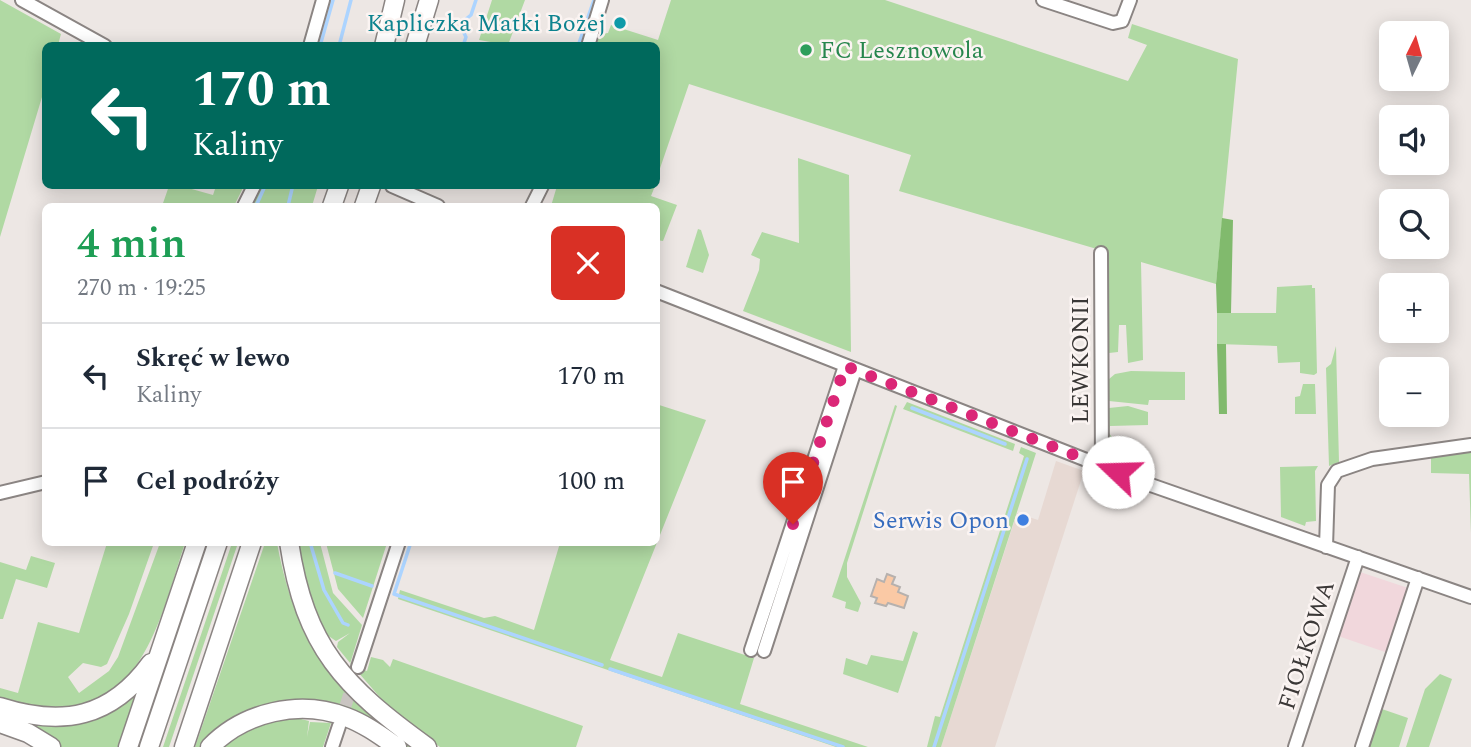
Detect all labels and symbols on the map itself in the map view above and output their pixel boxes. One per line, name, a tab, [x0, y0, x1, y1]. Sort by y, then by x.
place label: Kapliczka Matki Bożej	[367, 6, 606, 42]
marker: Kapliczka Matki Bożej	[612, 15, 628, 31]
north arrow	[1379, 21, 1449, 91]
place label: FC Lesznowola	[820, 33, 984, 69]
marker: FC Lesznowola	[798, 42, 814, 58]
street label: LEWKONII	[1063, 296, 1099, 424]
position arrow	[1081, 435, 1155, 509]
pin	[763, 452, 823, 524]
place label: Serwis Opon	[873, 503, 1009, 539]
marker: Serwis Opon	[1015, 512, 1031, 528]
street label: FIOŁKOWA	[1269, 576, 1345, 715]

